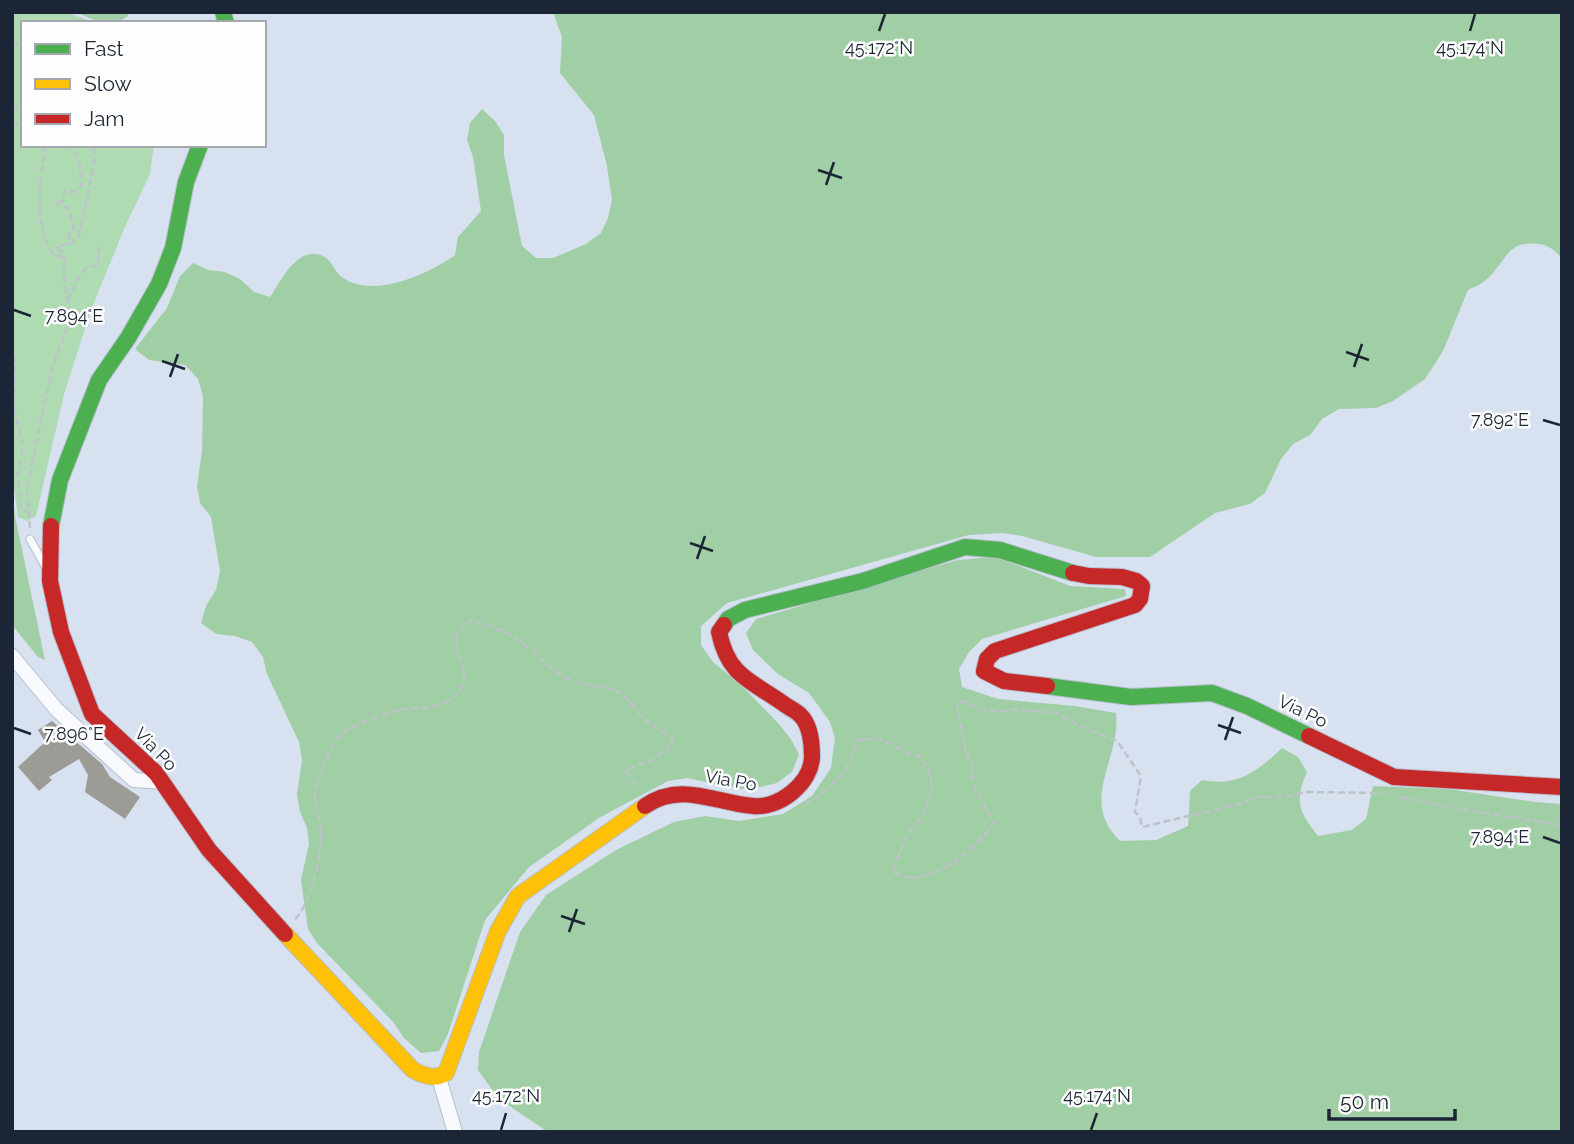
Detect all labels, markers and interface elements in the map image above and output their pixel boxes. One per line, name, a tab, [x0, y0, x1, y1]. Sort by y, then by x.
legend	[21, 21, 266, 147]
text: Fast	[84, 36, 124, 61]
text: 45.172°N	[845, 37, 913, 58]
text: 45.174°N	[1436, 37, 1504, 58]
text: Slow	[84, 71, 132, 96]
text: Jam	[84, 106, 125, 131]
text: 7.894°E	[45, 305, 103, 326]
text: 7.892°E	[1471, 409, 1529, 430]
street label: Via Po	[1275, 690, 1331, 732]
text: 7.896°E	[44, 723, 104, 744]
street label: Via Po	[130, 723, 182, 775]
street label: Via Po	[703, 765, 759, 795]
text: 7.894°E	[1471, 826, 1529, 847]
scale bar	[1329, 1078, 1455, 1122]
text: 45.172°N	[472, 1085, 540, 1106]
text: 45.174°N	[1063, 1085, 1131, 1106]
text: 50 m	[1340, 1089, 1389, 1114]

